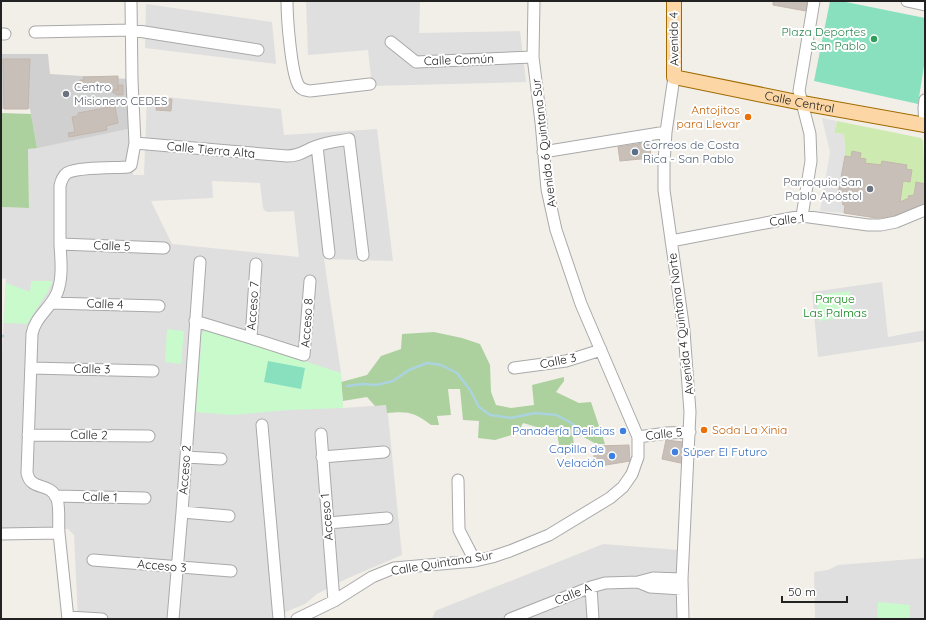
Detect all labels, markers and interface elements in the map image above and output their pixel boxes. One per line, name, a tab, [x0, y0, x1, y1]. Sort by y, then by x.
street label: Avenida 4	[666, 12, 681, 66]
place label: Plaza Deportes San Pablo	[781, 24, 866, 53]
marker: Plaza Deportes San Pablo	[869, 34, 879, 44]
street label: Calle Común	[424, 51, 494, 68]
street label: Avenida 6 Quintana Sur	[528, 77, 559, 209]
place label: Centro Misionero CEDES	[74, 79, 168, 108]
street label: Calle Central	[763, 88, 836, 116]
marker: Centro Misionero CEDES	[61, 89, 71, 99]
place label: Antojitos para Llevar	[676, 102, 740, 131]
marker: Antojitos para Llevar	[743, 112, 753, 122]
place label: Correos de Costa Rica - San Pablo	[643, 137, 739, 166]
street label: Calle Tierra Alta	[166, 138, 256, 161]
marker: Correos de Costa Rica - San Pablo	[630, 147, 640, 157]
place label: Parroquia San Pablo Apóstol	[783, 174, 862, 203]
marker: Parroquia San Pablo Apóstol	[865, 184, 875, 194]
street label: Calle 1	[769, 210, 805, 229]
street label: Calle 5	[93, 237, 131, 254]
street label: Avenida 4 Quintana Norte	[664, 252, 697, 396]
street label: Acceso 7	[243, 281, 262, 331]
park label: Parque Las Palmas	[803, 291, 867, 320]
street label: Calle 4	[86, 295, 124, 312]
street label: Acceso 8	[297, 298, 316, 348]
street label: Calle 3	[538, 350, 577, 371]
street label: Calle 3	[73, 361, 111, 376]
place label: Soda La Xinia	[712, 422, 787, 437]
place label: Panadería Delicias	[512, 423, 615, 438]
street label: Calle 5	[645, 424, 683, 443]
marker: Soda La Xinia	[699, 425, 709, 435]
marker: Panadería Delicias	[618, 426, 628, 436]
street label: Calle 2	[70, 427, 108, 442]
place label: Capilla de Velación	[549, 441, 604, 470]
street label: Acceso 2	[175, 444, 194, 495]
place label: Súper El Futuro	[683, 444, 767, 459]
marker: Súper El Futuro	[670, 447, 680, 457]
marker: Capilla de Velación	[607, 451, 617, 461]
street label: Calle 1	[82, 488, 118, 505]
street label: Acceso 1	[317, 493, 336, 541]
street label: Calle Quintana Sur	[390, 547, 494, 578]
street label: Acceso 3	[137, 556, 187, 575]
scale bar	[782, 578, 847, 604]
street label: Calle A	[552, 579, 594, 608]
text: 50 m	[788, 584, 816, 599]

